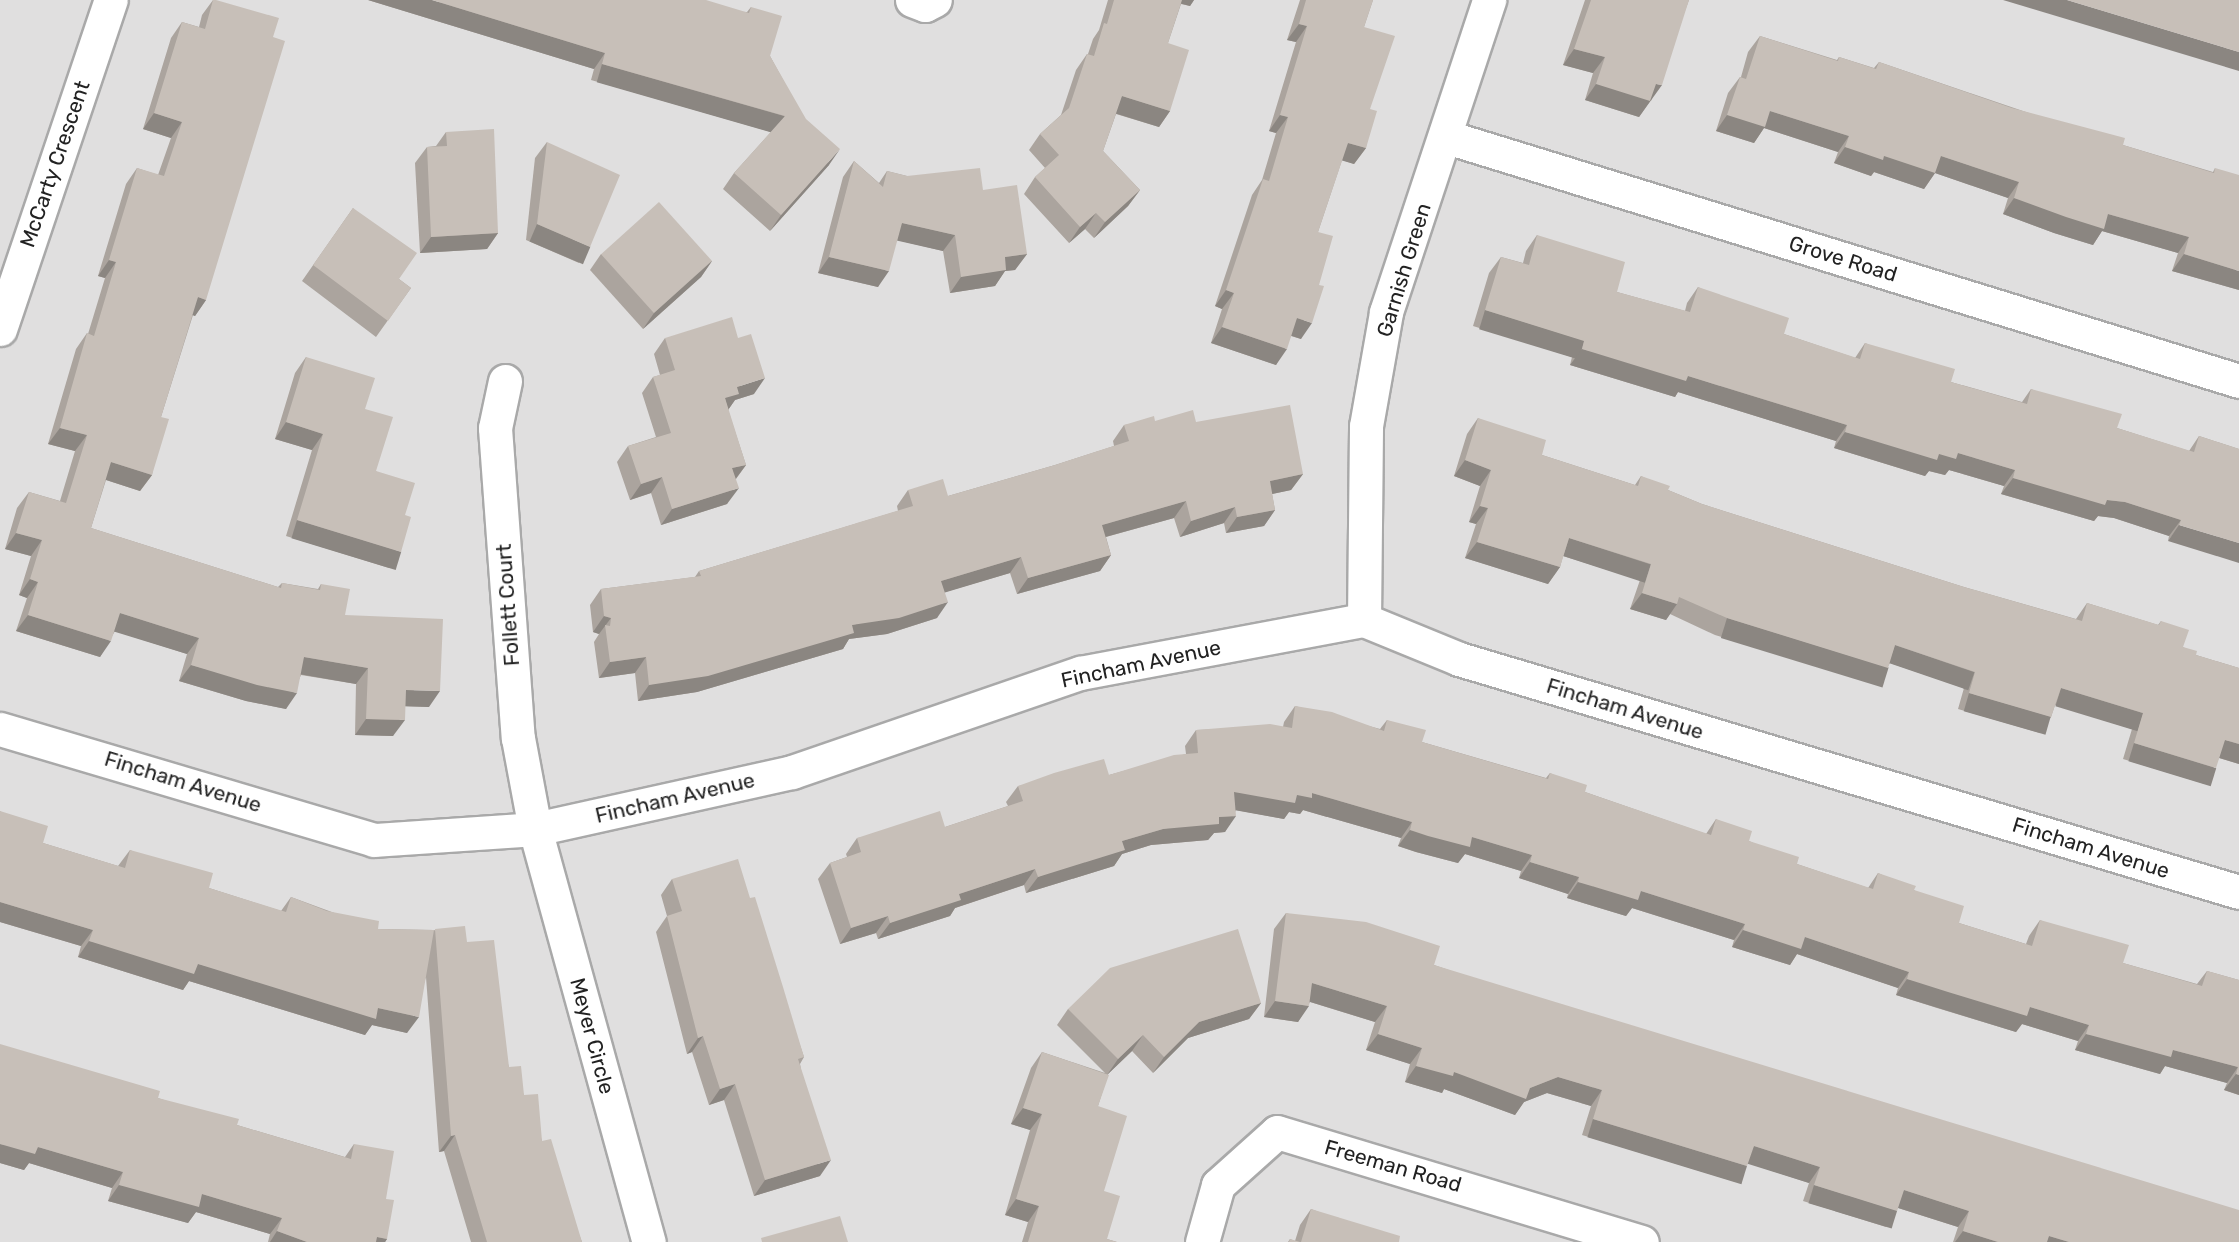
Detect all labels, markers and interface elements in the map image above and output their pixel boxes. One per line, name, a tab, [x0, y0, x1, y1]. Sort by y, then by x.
street label: McCarty Crescent	[15, 77, 95, 251]
street label: Garnish Green	[1372, 200, 1436, 340]
street label: Grove Road	[1786, 231, 1900, 287]
street label: Follett Court	[491, 543, 525, 667]
street label: Fincham Avenue	[1058, 635, 1224, 693]
street label: Fincham Avenue	[1543, 673, 1707, 745]
street label: Fincham Avenue	[101, 746, 265, 818]
street label: Fincham Avenue	[593, 767, 757, 829]
street label: Fincham Avenue	[2009, 812, 2173, 884]
street label: Meyer Circle	[564, 975, 620, 1097]
street label: Freeman Road	[1322, 1134, 1464, 1198]

